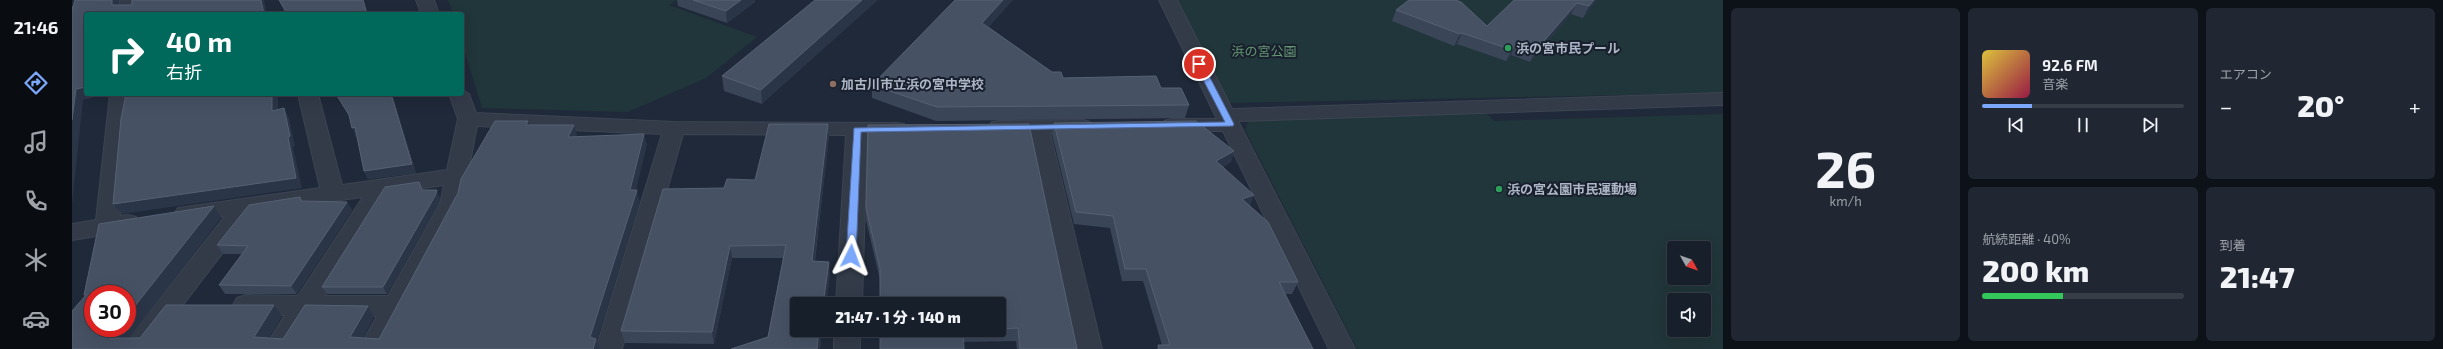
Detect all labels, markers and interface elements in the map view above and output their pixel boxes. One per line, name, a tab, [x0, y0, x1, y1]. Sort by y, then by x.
text: 21:46	[14, 16, 58, 38]
text: 40 m	[166, 24, 232, 58]
icon: right	[100, 28, 152, 80]
place label: 浜の宮市民プール	[1516, 40, 1620, 56]
park label: 浜の宮公園	[1231, 43, 1297, 59]
marker: 浜の宮市民プール	[1503, 43, 1513, 53]
pin	[1182, 47, 1216, 81]
icon: arrive	[1188, 53, 1210, 75]
text: 92.6 FM	[2042, 56, 2098, 74]
text: 右折	[166, 61, 202, 83]
text: エアコン	[2220, 66, 2272, 82]
icon: directions	[22, 69, 50, 97]
place label: 加古川市立浜の宮中学校	[841, 76, 984, 92]
text: 音楽	[2042, 76, 2068, 92]
marker: 加古川市立浜の宮中学校	[828, 79, 838, 89]
text: 20°	[2297, 87, 2344, 123]
text: −	[2220, 93, 2233, 119]
text: +	[2409, 93, 2421, 119]
icon: previous	[2005, 114, 2027, 136]
icon: pause	[2072, 114, 2094, 136]
icon: next	[2139, 114, 2161, 136]
icon: music	[22, 128, 50, 156]
text: 26	[1815, 136, 1876, 198]
place label: 浜の宮公園市民運動場	[1507, 181, 1637, 197]
marker: 浜の宮公園市民運動場	[1494, 184, 1504, 194]
icon: phone	[22, 187, 50, 215]
text: km/h	[1830, 193, 1862, 209]
text: 航続距離 · 40%	[1982, 231, 2071, 247]
position arrow	[830, 235, 872, 277]
text: 到着	[2220, 237, 2246, 253]
north arrow	[1667, 241, 1711, 285]
map controls	[1667, 241, 1711, 337]
icon: climate	[22, 246, 50, 274]
text: 200 km	[1982, 252, 2089, 288]
text: 21:47	[2220, 258, 2295, 294]
speed limit sign: 30	[84, 285, 136, 337]
button: sound	[1667, 293, 1711, 337]
icon: car	[22, 305, 50, 333]
text: 21:47 · 1 分 · 140 m	[835, 308, 961, 326]

